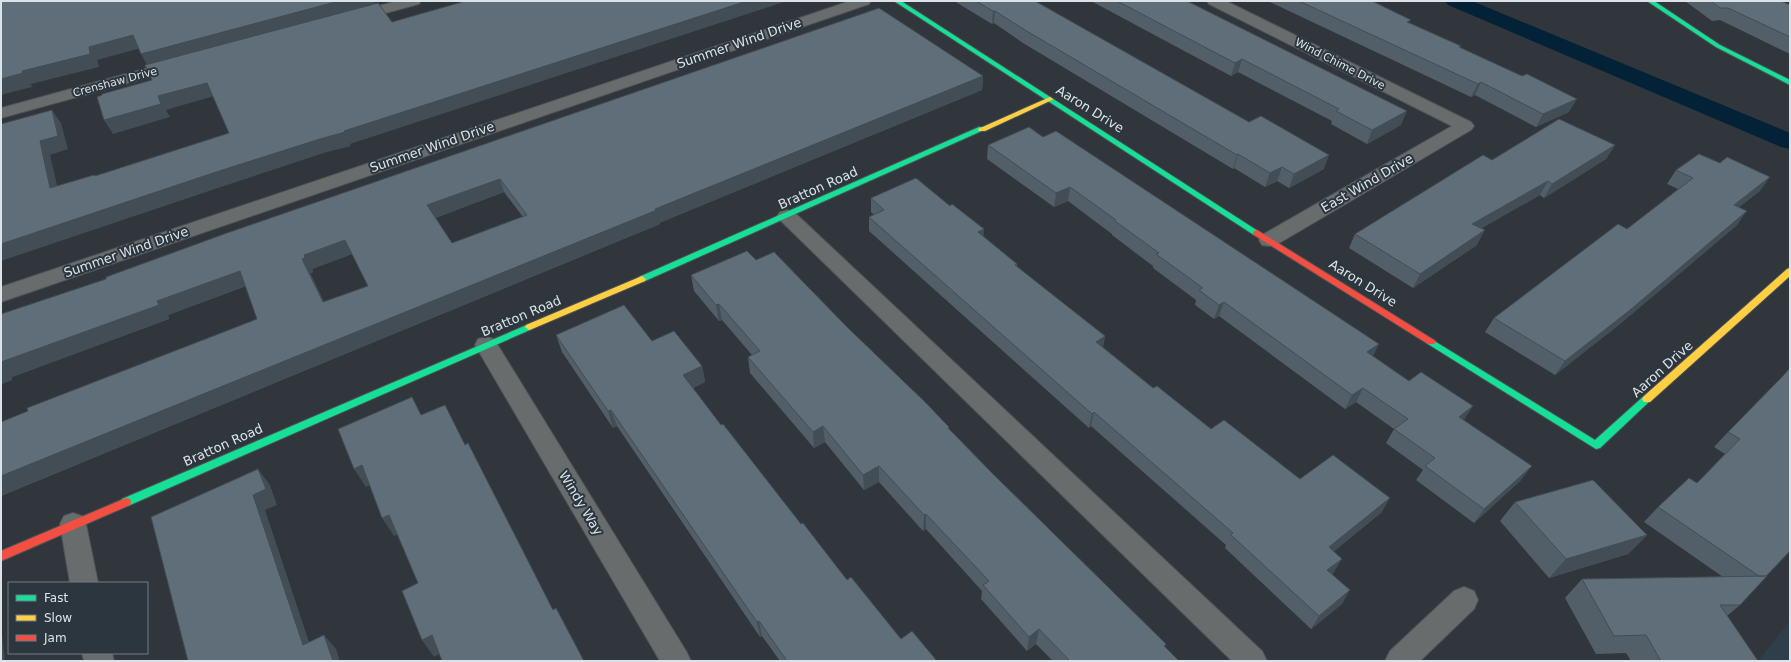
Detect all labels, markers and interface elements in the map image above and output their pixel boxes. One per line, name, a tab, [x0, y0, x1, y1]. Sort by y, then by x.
street label: Summer Wind Drive	[675, 15, 803, 71]
street label: Wind Chime Drive	[1293, 36, 1387, 92]
street label: Crenshaw Drive	[71, 64, 159, 100]
street label: Aaron Drive	[1053, 82, 1127, 136]
street label: Summer Wind Drive	[368, 119, 496, 175]
street label: East Wind Drive	[1318, 151, 1416, 215]
street label: Bratton Road	[776, 164, 860, 212]
street label: Summer Wind Drive	[62, 224, 190, 280]
street label: Aaron Drive	[1326, 256, 1400, 310]
street label: Bratton Road	[479, 292, 563, 340]
street label: Aaron Drive	[1628, 338, 1696, 400]
street label: Bratton Road	[181, 421, 265, 469]
street label: Windy Way	[556, 468, 606, 538]
legend	[8, 582, 148, 654]
text: Fast	[44, 591, 68, 605]
text: Slow	[44, 611, 72, 625]
text: Jam	[43, 631, 67, 645]

